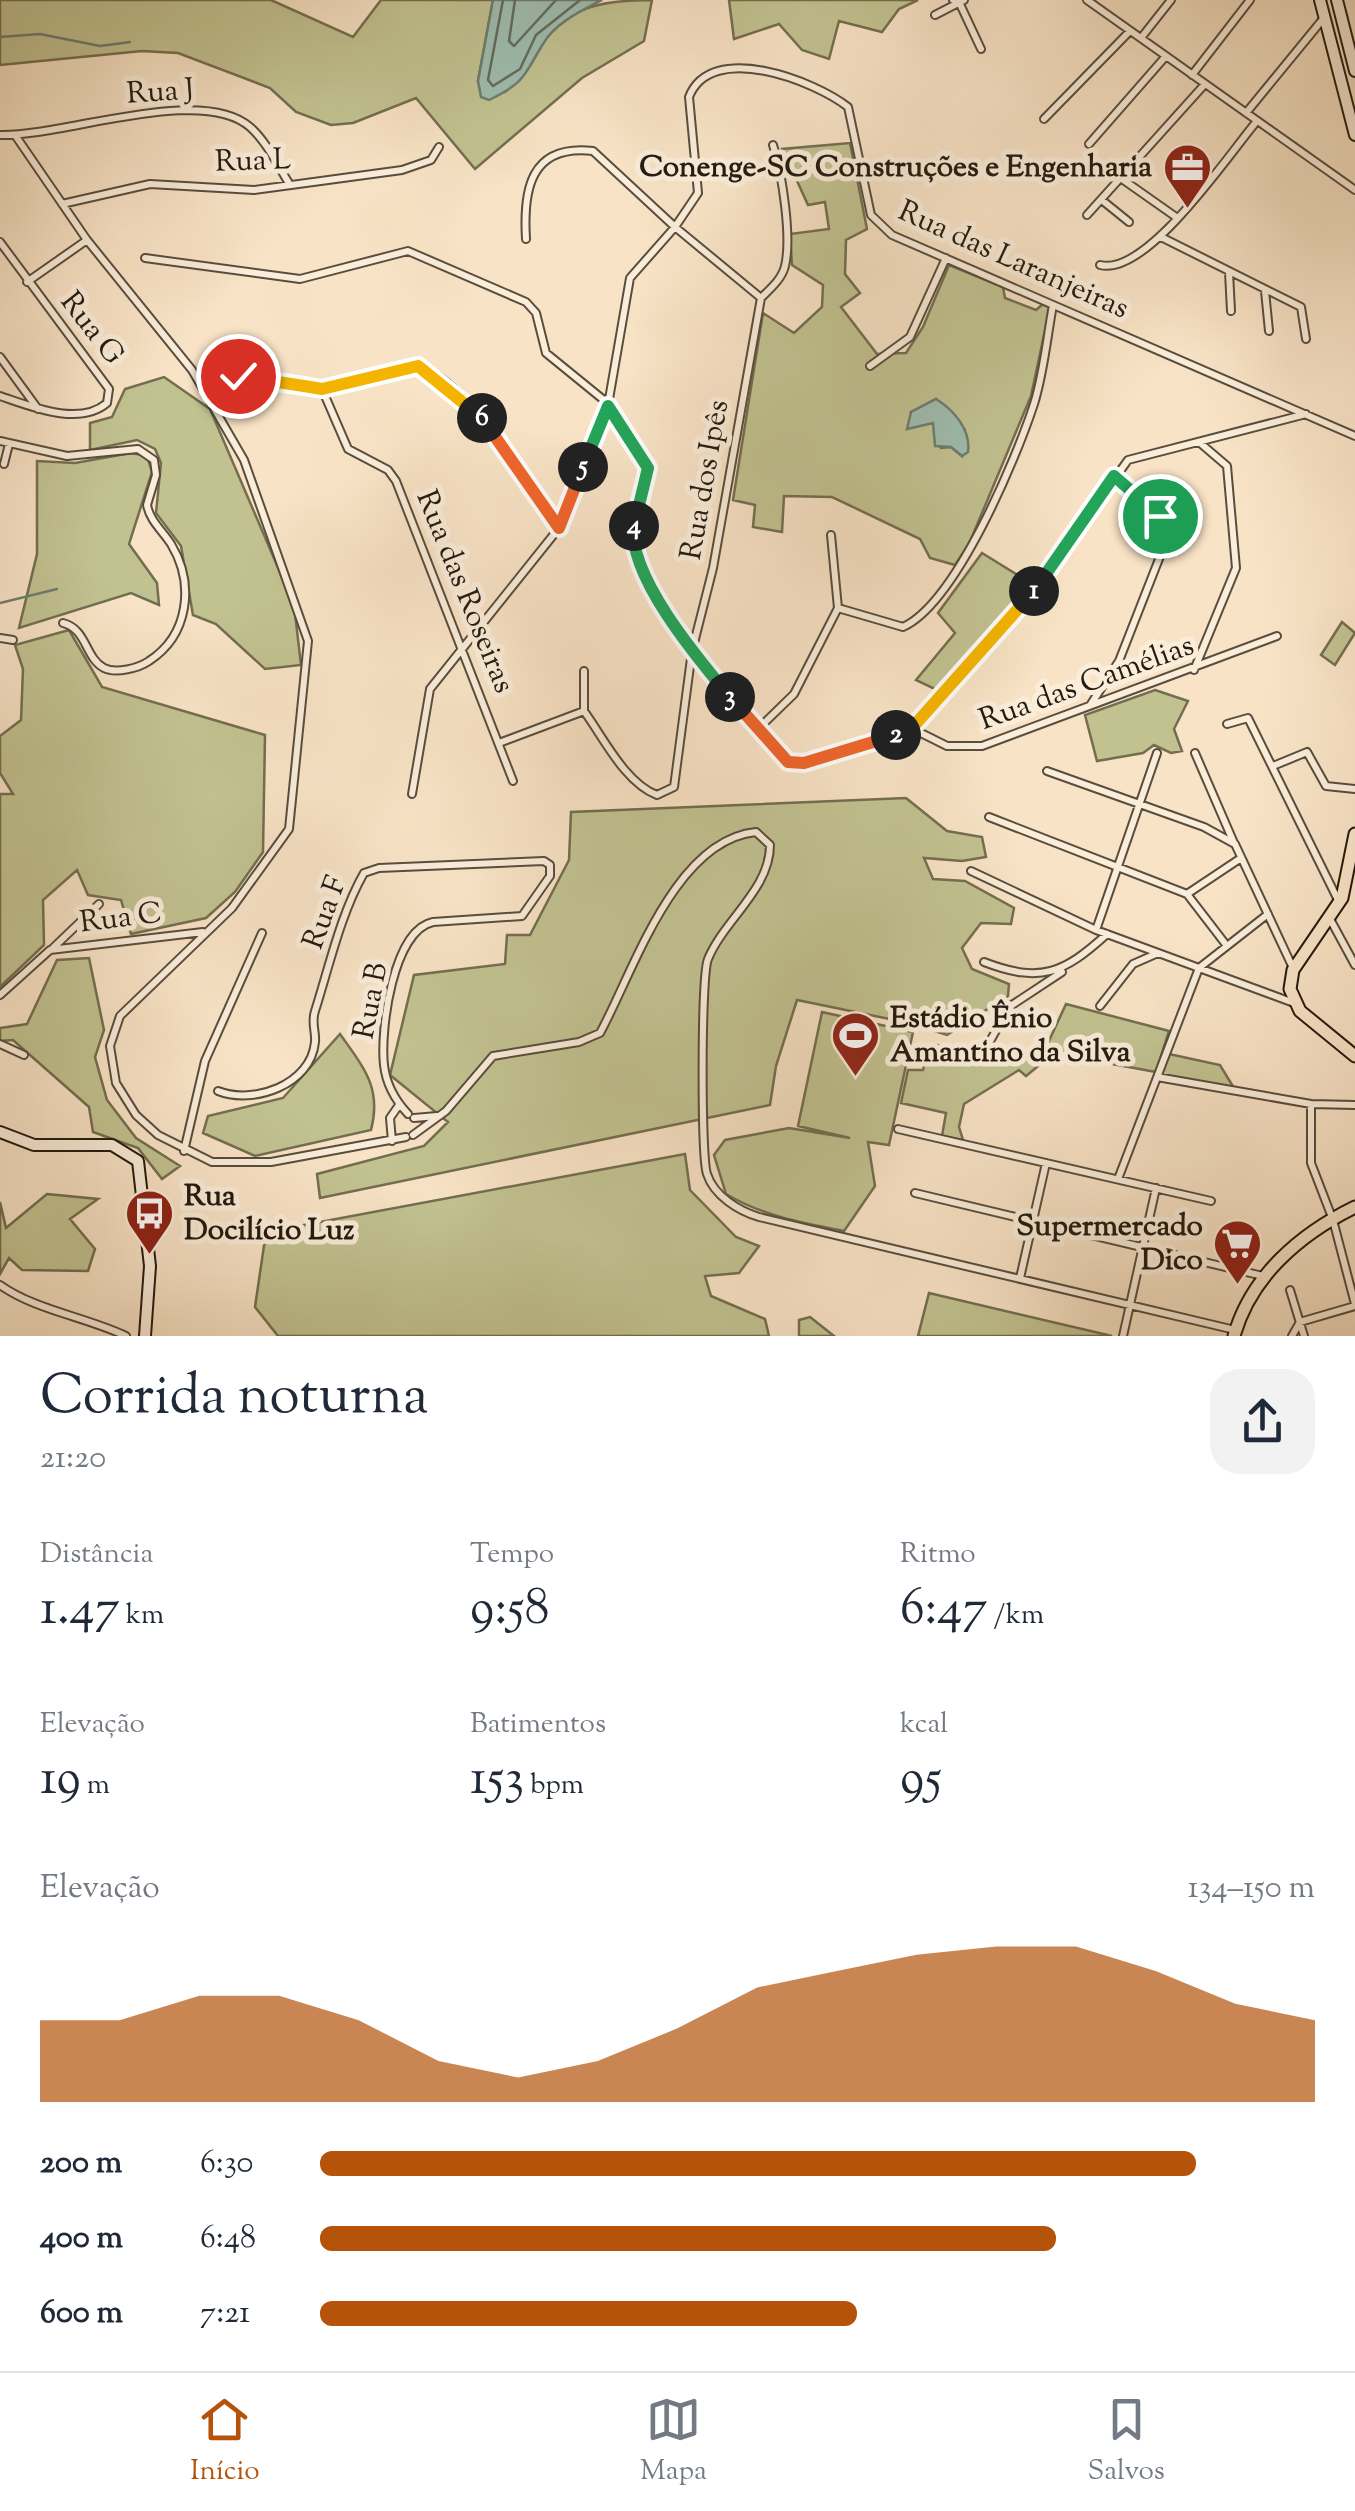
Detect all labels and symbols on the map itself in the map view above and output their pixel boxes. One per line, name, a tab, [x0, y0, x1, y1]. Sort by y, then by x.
street label: Rua J	[125, 69, 195, 117]
street label: Rua L	[214, 139, 292, 185]
office icon: Conenge-SC Construções e Engenharia	[1161, 142, 1213, 210]
place label: Conenge-SC Construções e Engenharia	[639, 147, 1152, 190]
street label: Rua das Laranjeiras	[891, 191, 1135, 331]
street label: Rua G	[49, 283, 133, 375]
pin	[196, 334, 281, 419]
pin: 6	[457, 393, 507, 443]
street label: Rua dos Ipês	[671, 397, 741, 563]
pin: 5	[558, 442, 608, 492]
pin	[1118, 474, 1203, 559]
street label: Rua das Roseiras	[404, 484, 524, 700]
pin: 4	[609, 501, 659, 551]
pin: 1	[1009, 566, 1059, 616]
street label: Rua das Camélias	[974, 625, 1200, 743]
pin: 3	[705, 672, 755, 722]
pin: 2	[871, 710, 921, 760]
street label: Rua F	[293, 870, 359, 955]
street label: Rua C	[77, 893, 165, 945]
street label: Rua B	[344, 959, 400, 1043]
place label: Estádio Ênio Amantino da Silva	[890, 998, 1131, 1075]
sports icon: Estádio Ênio Amantino da Silva	[829, 1010, 881, 1078]
place label: Rua Docilício Luz	[184, 1176, 354, 1253]
bus stop icon: Rua Docilício Luz	[123, 1188, 175, 1256]
place label: Supermercado Dico	[1016, 1206, 1203, 1283]
supermarket icon: Supermercado Dico	[1212, 1218, 1264, 1286]

